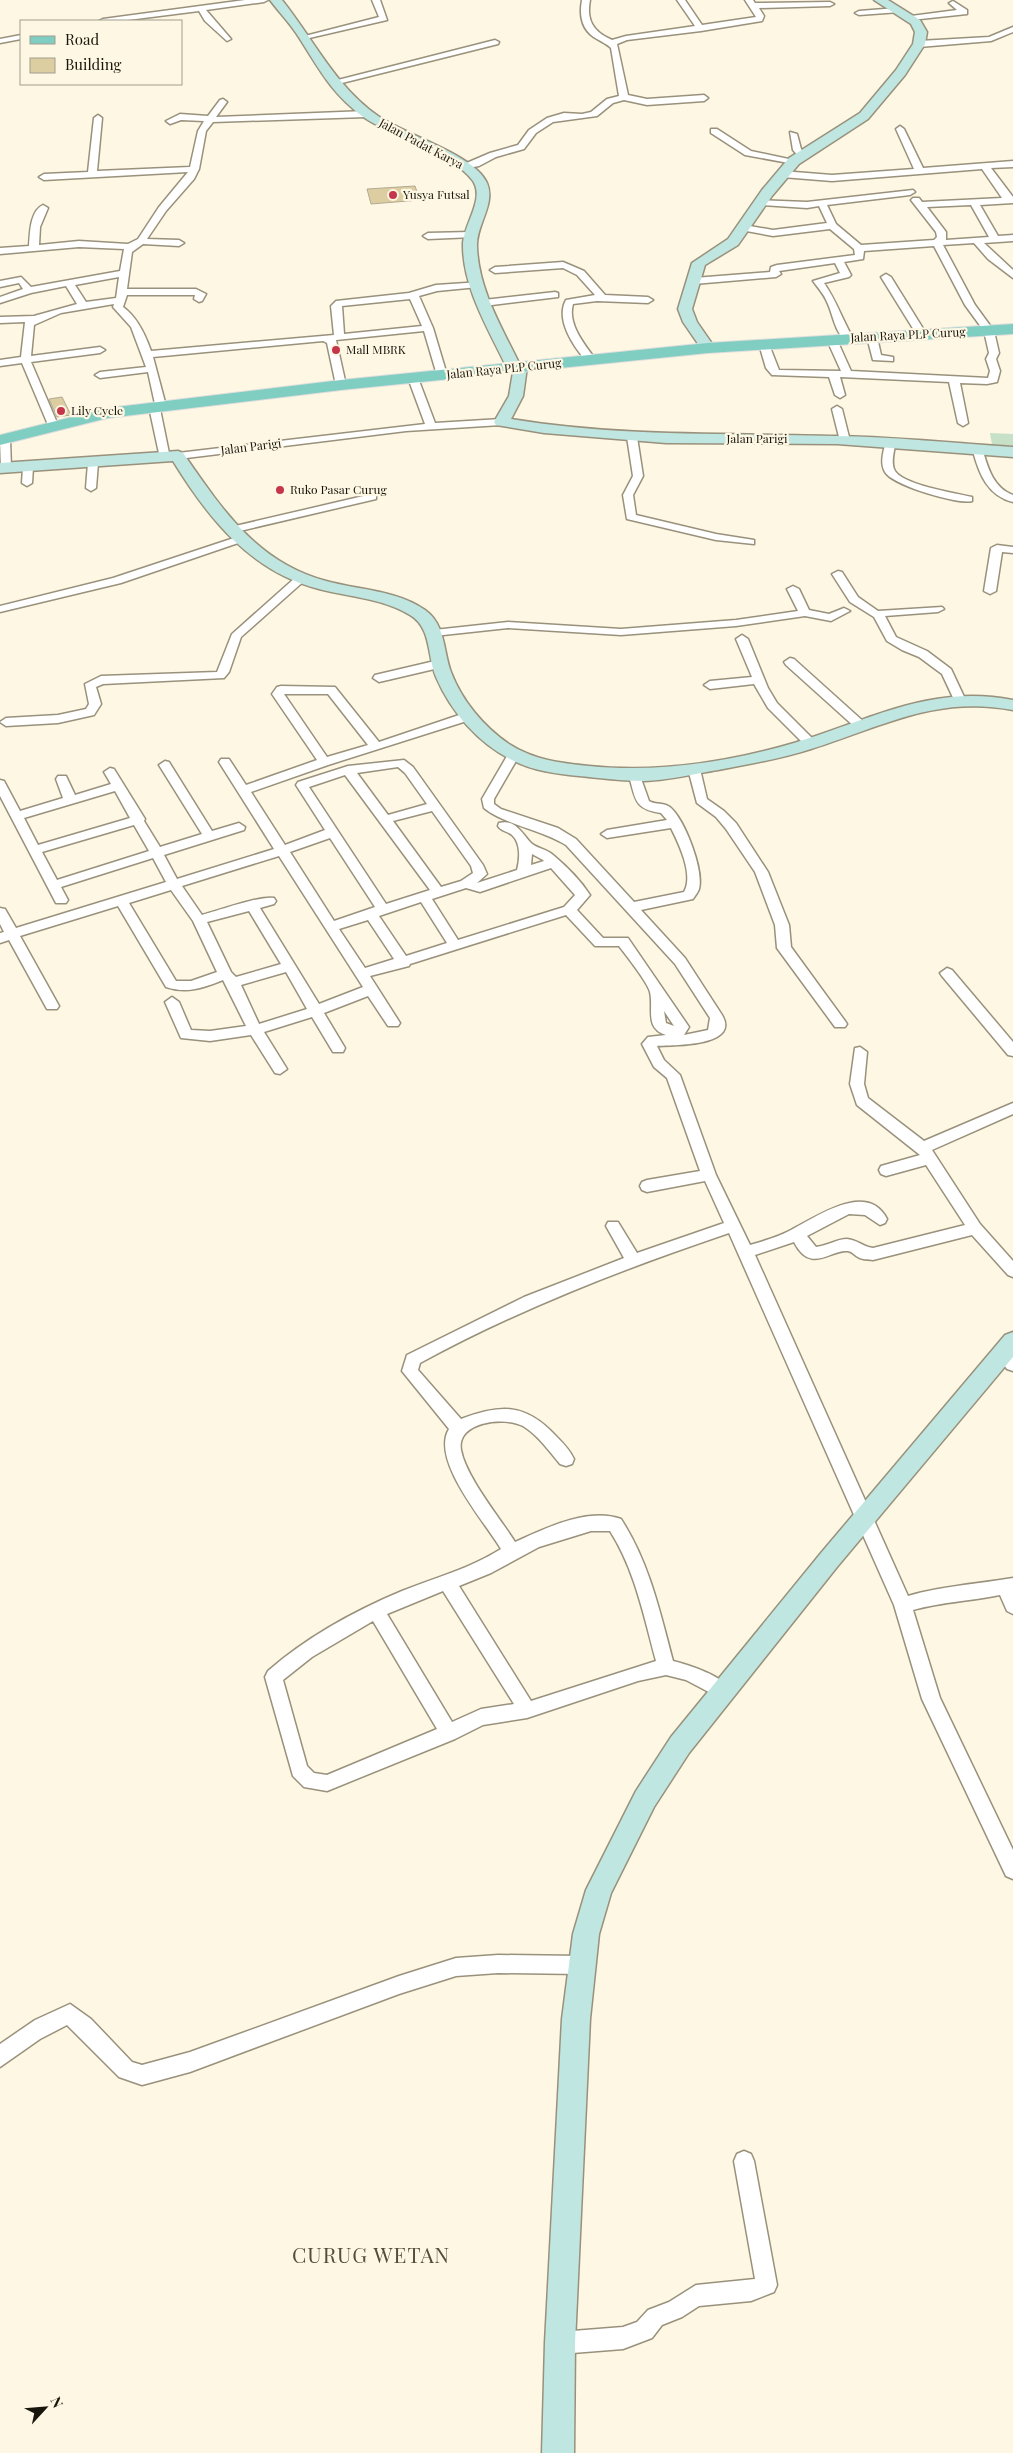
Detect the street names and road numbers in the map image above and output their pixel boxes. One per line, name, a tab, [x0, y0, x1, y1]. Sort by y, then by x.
street label: Jalan Padat Karya	[376, 114, 466, 172]
street label: Jalan Raya PLP Curug	[849, 323, 967, 345]
street label: Jalan Raya PLP Curug	[445, 354, 563, 382]
street label: Jalan Parigi	[726, 430, 788, 446]
street label: Jalan Parigi	[219, 434, 283, 458]

